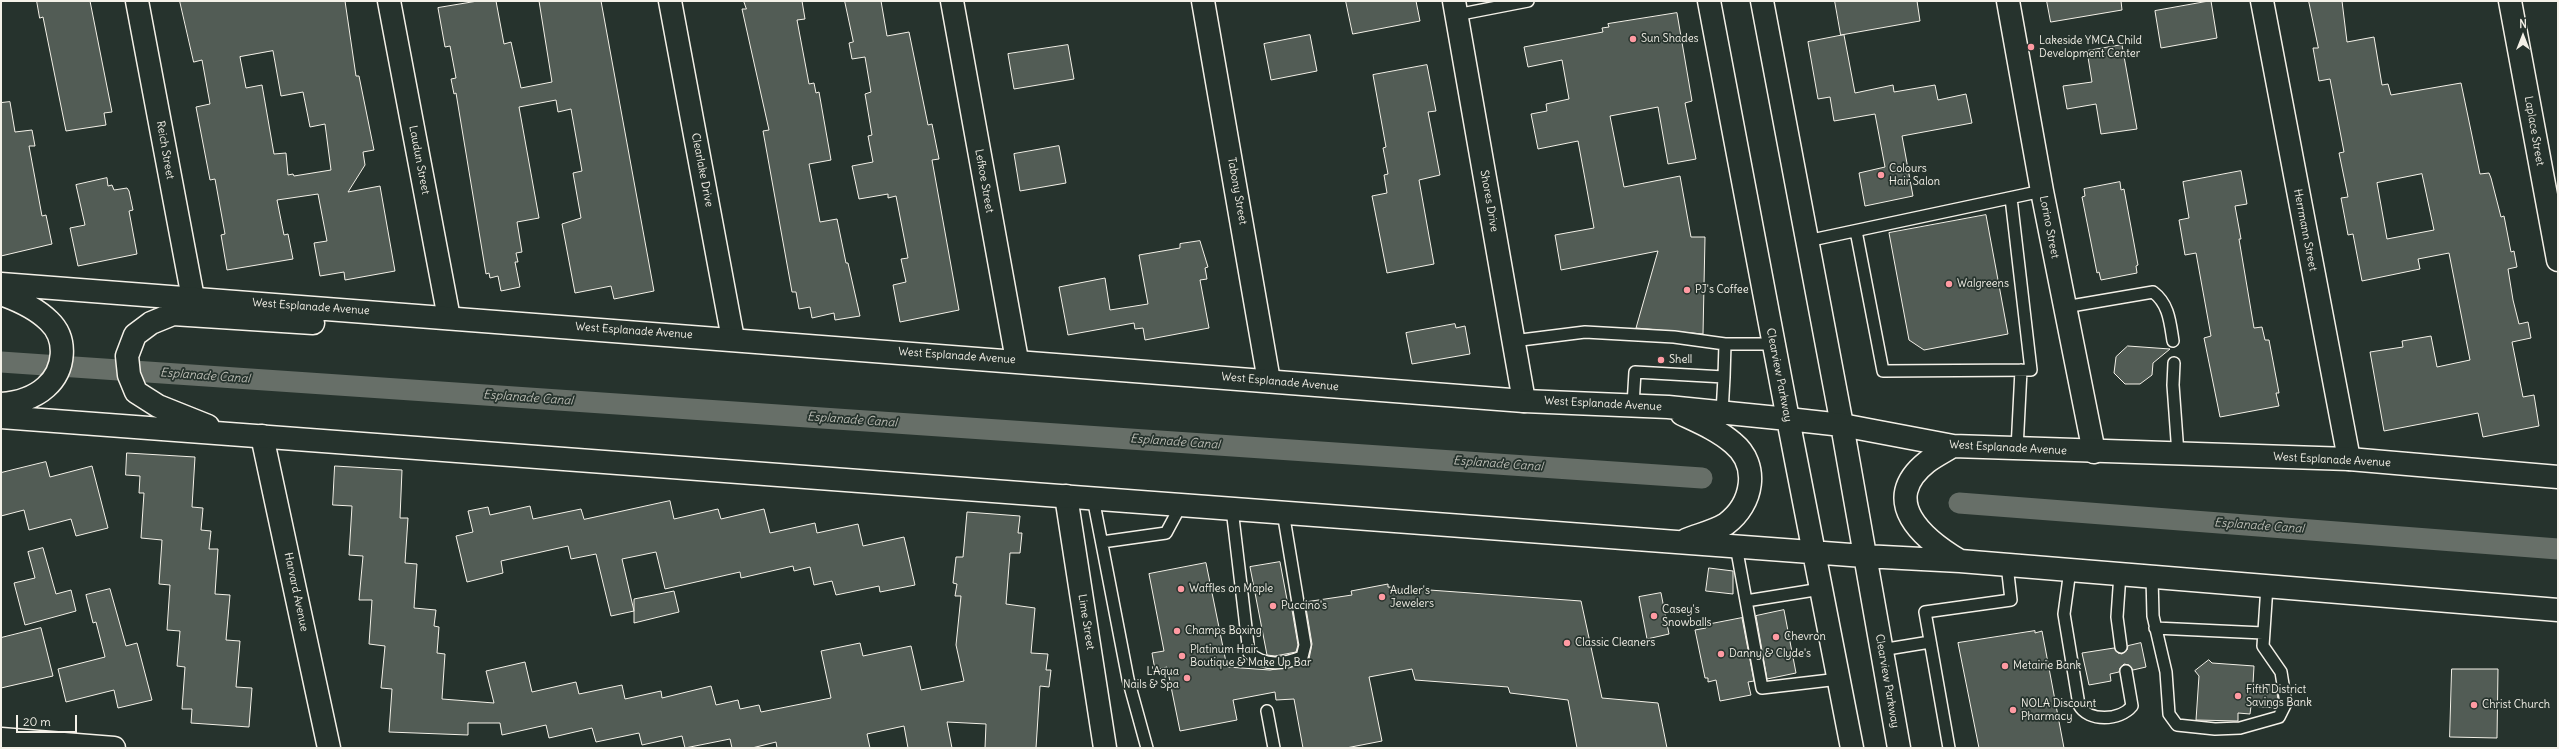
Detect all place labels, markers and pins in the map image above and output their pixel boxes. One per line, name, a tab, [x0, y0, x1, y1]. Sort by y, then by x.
place label: Sun Shades	[1641, 32, 1699, 46]
marker: Sun Shades	[1628, 34, 1638, 44]
place label: Lakeside YMCA Child Development Center	[2039, 34, 2142, 60]
marker: Lakeside YMCA Child Development Center	[2026, 42, 2036, 52]
place label: Colours Hair Salon	[1889, 162, 1940, 188]
marker: Colours Hair Salon	[1876, 170, 1886, 180]
place label: Walgreens	[1957, 277, 2009, 291]
marker: Walgreens	[1944, 279, 1954, 289]
place label: PJ's Coffee	[1695, 283, 1749, 297]
marker: PJ's Coffee	[1682, 285, 1692, 295]
place label: Shell	[1669, 353, 1692, 367]
marker: Shell	[1656, 355, 1666, 365]
place label: Waffles on Maple	[1189, 582, 1273, 596]
marker: Waffles on Maple	[1176, 584, 1186, 594]
place label: Audler's Jewelers	[1390, 584, 1434, 610]
marker: Audler's Jewelers	[1377, 592, 1387, 602]
place label: Puccino's	[1281, 599, 1327, 613]
marker: Puccino's	[1268, 601, 1278, 611]
place label: Casey's Snowballs	[1662, 603, 1712, 629]
marker: Casey's Snowballs	[1649, 611, 1659, 621]
place label: Champs Boxing	[1185, 624, 1262, 638]
marker: Champs Boxing	[1172, 626, 1182, 636]
place label: Chevron	[1784, 630, 1826, 644]
marker: Chevron	[1771, 632, 1781, 642]
place label: Classic Cleaners	[1575, 636, 1655, 650]
marker: Classic Cleaners	[1562, 638, 1572, 648]
place label: Platinum Hair Boutique & Make Up Bar	[1190, 643, 1311, 669]
place label: Danny & Clyde's	[1729, 647, 1811, 661]
marker: Danny & Clyde's	[1716, 649, 1726, 659]
marker: Platinum Hair Boutique & Make Up Bar	[1177, 651, 1187, 661]
place label: Metairie Bank	[2013, 659, 2081, 673]
marker: Metairie Bank	[2000, 661, 2010, 671]
place label: L'Aqua Nails & Spa	[1123, 665, 1179, 691]
marker: L'Aqua Nails & Spa	[1182, 673, 1192, 683]
place label: Fifth District Savings Bank	[2246, 683, 2312, 709]
marker: Fifth District Savings Bank	[2233, 691, 2243, 701]
place label: NOLA Discount Pharmacy	[2021, 697, 2096, 723]
place label: Christ Church	[2482, 698, 2550, 712]
marker: Christ Church	[2469, 700, 2479, 710]
marker: NOLA Discount Pharmacy	[2008, 705, 2018, 715]

